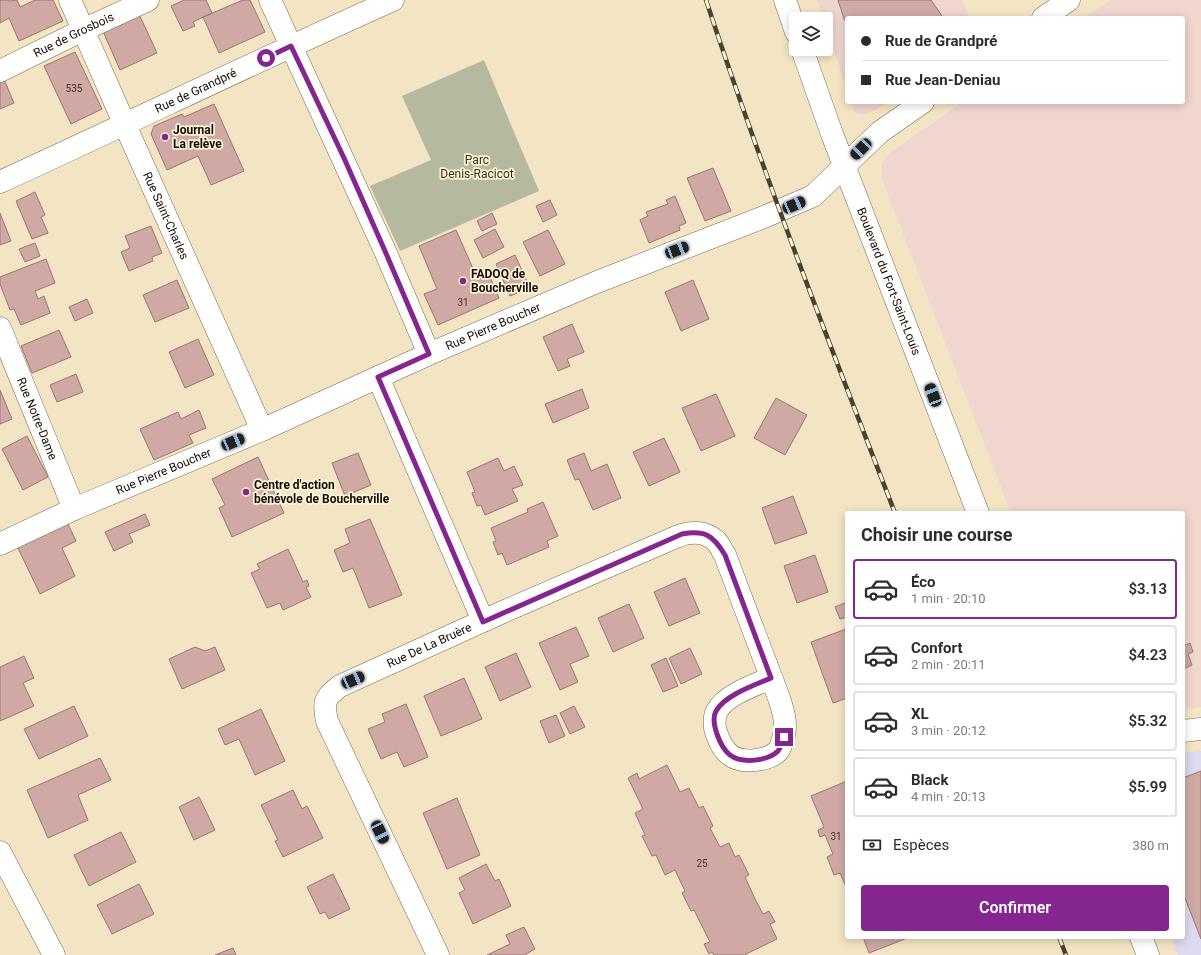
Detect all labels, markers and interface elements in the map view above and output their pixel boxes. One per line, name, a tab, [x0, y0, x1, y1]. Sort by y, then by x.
street label: Rue de Grosbois	[31, 10, 116, 60]
map controls	[789, 12, 833, 56]
button: layers	[789, 12, 833, 56]
text: Rue de Grandpré	[885, 32, 997, 50]
route start	[257, 49, 275, 67]
street label: Rue de Grandpré	[153, 66, 239, 116]
text: Rue Jean-Deniau	[885, 71, 1000, 89]
house number: 535	[66, 83, 83, 94]
place label: Journal La relève	[173, 123, 222, 151]
marker: Journal La relève	[160, 132, 170, 142]
car	[848, 136, 874, 162]
park label: Parc Denis-Racicot	[440, 153, 514, 181]
street label: Rue Saint-Charles	[140, 170, 191, 262]
car	[781, 195, 807, 215]
street label: Boulevard du Fort-Saint-Louis	[854, 205, 924, 357]
car	[664, 240, 690, 260]
place label: FADOQ de Boucherville	[471, 267, 539, 295]
marker: FADOQ de Boucherville	[458, 276, 468, 286]
house number: 31	[457, 297, 469, 308]
street label: Rue Pierre Boucher	[443, 300, 543, 353]
street label: Rue Notre-Dame	[14, 375, 60, 462]
car	[923, 382, 943, 408]
car	[220, 432, 246, 452]
street label: Rue Pierre Boucher	[114, 445, 213, 498]
place label: Centre d'action bénévole de Boucherville	[254, 478, 390, 506]
marker: Centre d'action bénévole de Boucherville	[241, 487, 251, 497]
text: Choisir une course	[861, 524, 1012, 545]
icon: car	[863, 571, 899, 607]
text: Éco	[911, 573, 936, 591]
text: $3.13	[1128, 580, 1167, 598]
text: 1 min · 20:10	[911, 591, 986, 606]
street label: Rue De La Bruère	[385, 620, 474, 671]
icon: car	[863, 637, 899, 673]
text: Confort	[911, 639, 962, 657]
text: $4.23	[1128, 646, 1167, 664]
text: 2 min · 20:11	[911, 657, 986, 672]
car	[340, 670, 366, 690]
icon: car	[863, 703, 899, 739]
text: XL	[911, 705, 929, 723]
text: $5.32	[1128, 712, 1167, 730]
text: 3 min · 20:12	[911, 723, 986, 738]
route end	[775, 728, 793, 746]
icon: car	[863, 769, 899, 805]
text: Black	[911, 771, 948, 789]
text: $5.99	[1128, 778, 1167, 796]
text: 4 min · 20:13	[911, 789, 986, 804]
car	[369, 819, 391, 845]
house number: 31	[830, 831, 842, 842]
icon: cash	[861, 834, 883, 856]
text: Espèces	[893, 836, 949, 854]
text: 380 m	[1132, 838, 1169, 853]
house number: 25	[696, 858, 708, 869]
button: Confirmer	[861, 885, 1169, 931]

